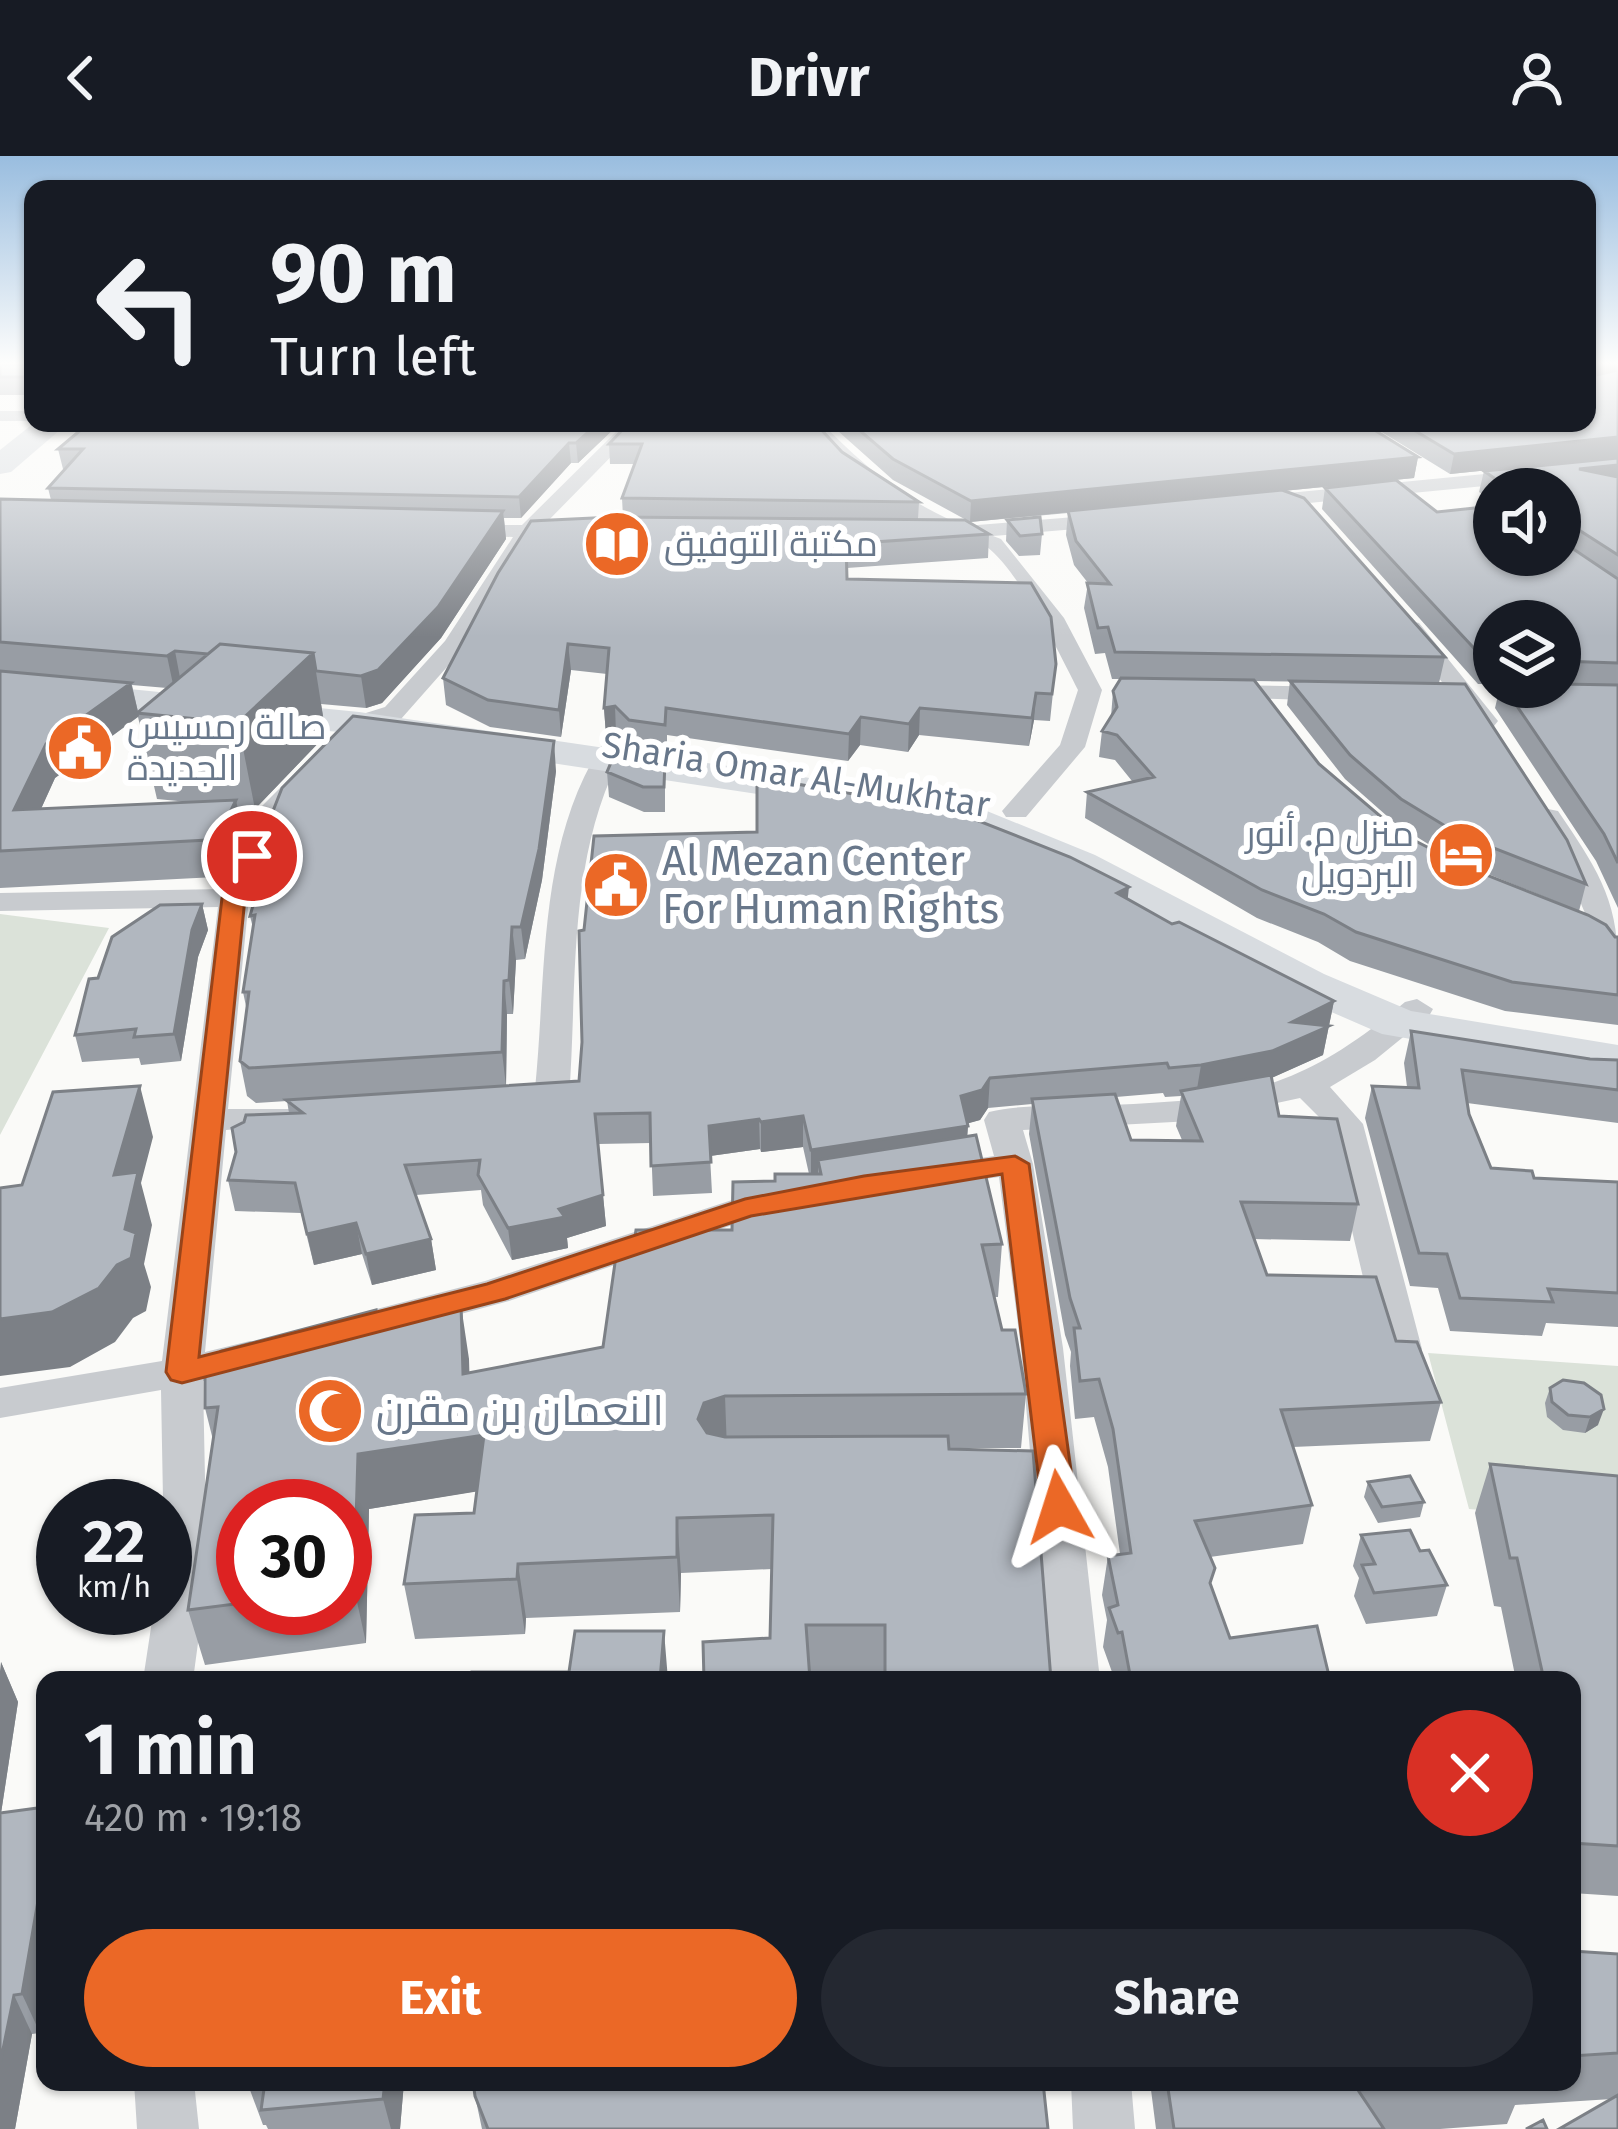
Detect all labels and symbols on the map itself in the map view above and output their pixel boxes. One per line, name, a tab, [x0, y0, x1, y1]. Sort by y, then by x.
library icon: مكتبة التوفيق	[582, 509, 652, 579]
place label: مكتبة التوفيق	[664, 522, 878, 566]
place label: صالة رمسيس الجديدة	[127, 705, 326, 790]
public building icon: صالة رمسيس الجديدة	[45, 713, 115, 783]
street label: Sharia Omar Al-Mukhtar	[599, 723, 993, 827]
pin	[201, 805, 303, 907]
place label: منزل م. أنور البردويل	[1244, 811, 1414, 897]
hotel icon: منزل م. أنور البردويل	[1426, 820, 1496, 890]
place label: Al Mezan Center For Human Rights	[662, 836, 999, 934]
public building icon: Al Mezan Center For Human Rights	[581, 850, 651, 920]
mosque icon: النعمان بن مقرن	[295, 1376, 365, 1446]
place label: النعمان بن مقرن	[376, 1386, 664, 1436]
position arrow	[996, 1444, 1122, 1570]
speed limit sign: 30	[216, 1479, 372, 1635]

